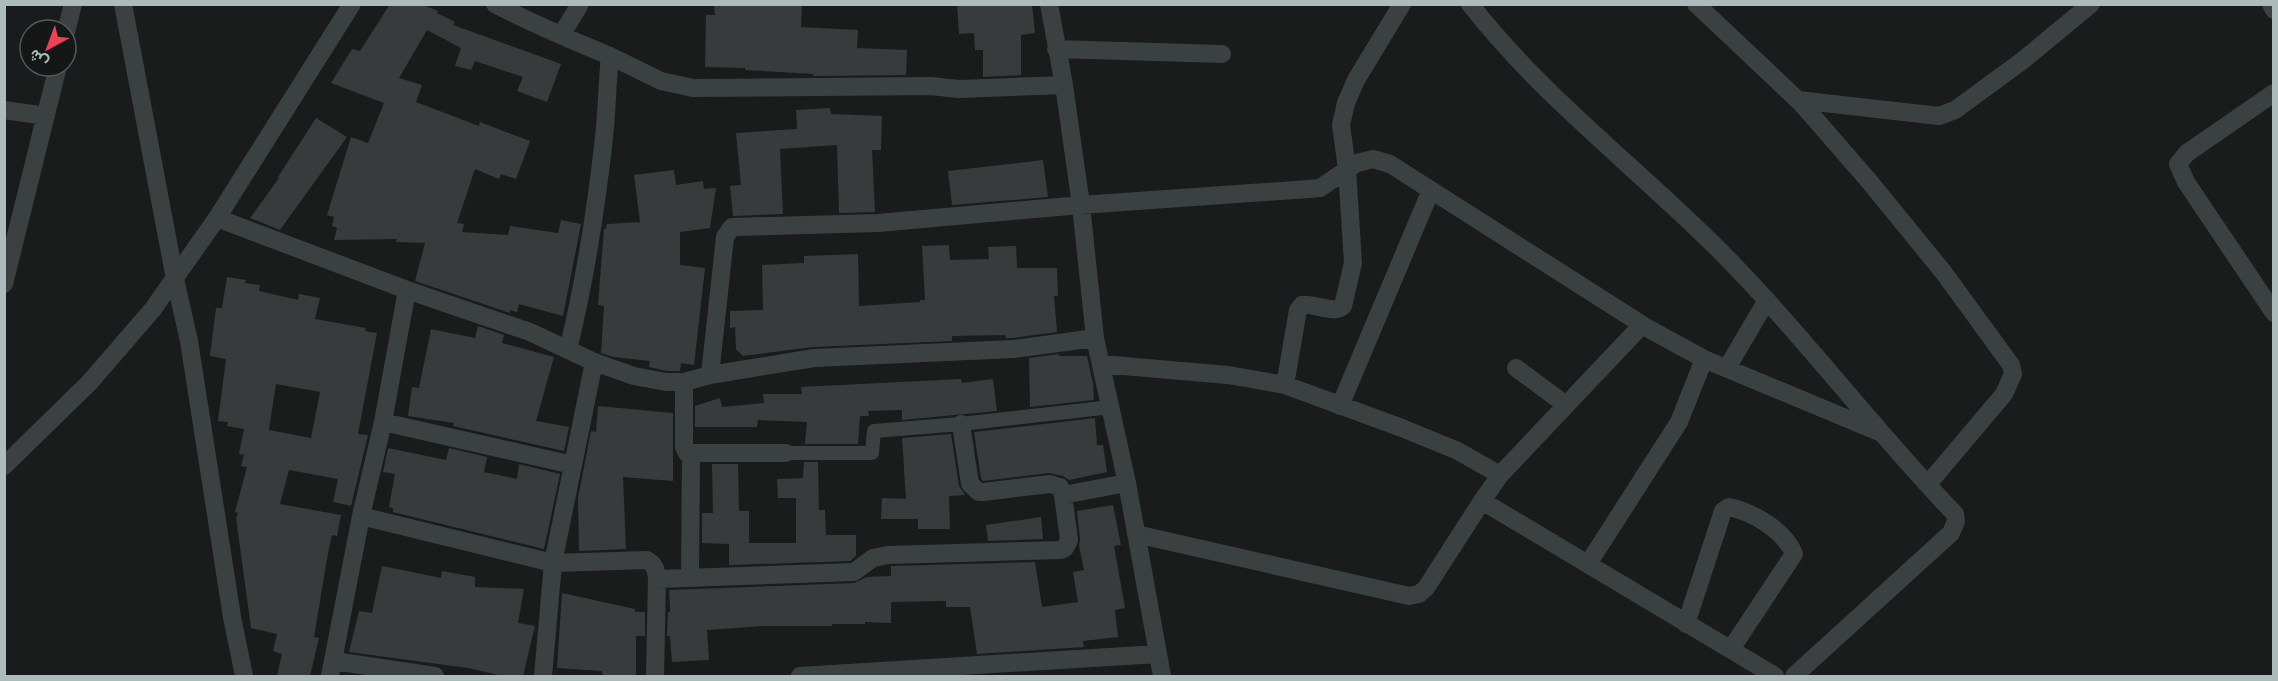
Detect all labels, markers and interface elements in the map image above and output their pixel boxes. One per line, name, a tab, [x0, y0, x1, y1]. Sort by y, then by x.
north arrow	[18, 18, 78, 78]
text: ش	[25, 45, 52, 72]

